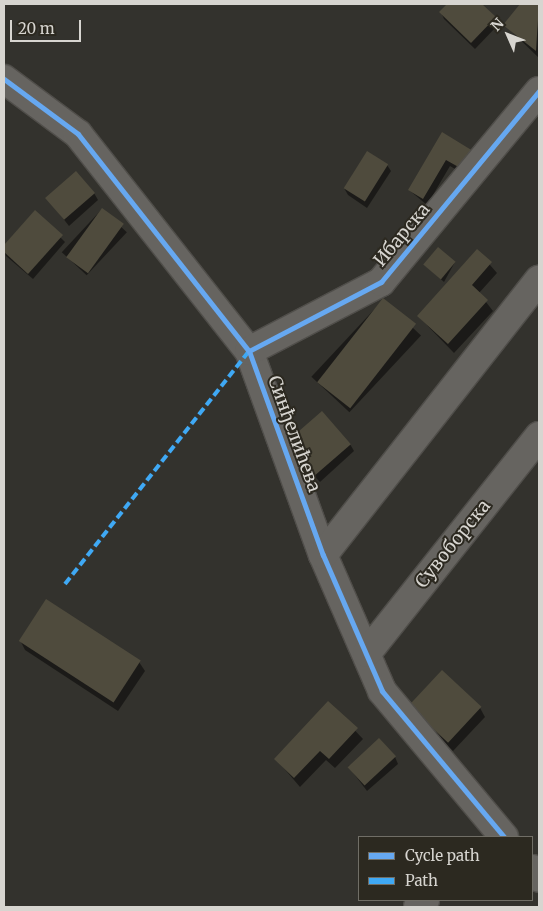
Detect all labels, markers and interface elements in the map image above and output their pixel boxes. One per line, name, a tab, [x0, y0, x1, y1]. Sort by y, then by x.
scale bar	[12, 10, 84, 42]
north arrow	[483, 10, 533, 60]
text: N	[487, 14, 508, 35]
text: 20 m	[18, 19, 55, 38]
street label: Ибарска	[369, 199, 435, 271]
street label: Синђелићева	[263, 373, 325, 495]
street label: Сувоборска	[411, 496, 495, 592]
legend	[358, 836, 533, 901]
text: Cycle path	[405, 846, 480, 865]
text: Path	[405, 871, 438, 890]

